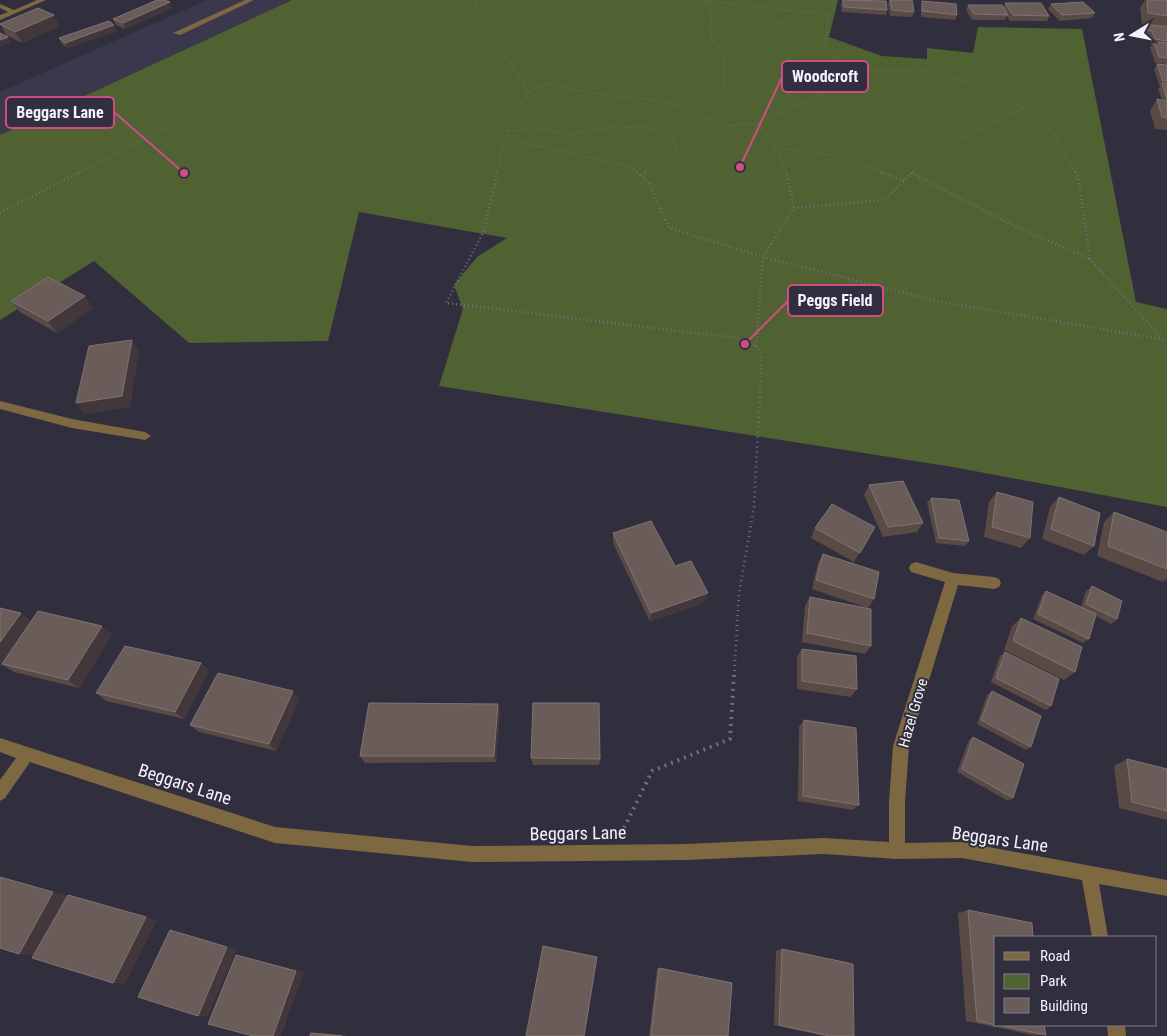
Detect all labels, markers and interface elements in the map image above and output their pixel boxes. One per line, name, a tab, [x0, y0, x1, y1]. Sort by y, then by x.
north arrow	[1107, 10, 1157, 60]
text: N	[1111, 32, 1128, 43]
callout: Woodcroft	[782, 61, 868, 92]
text: Woodcroft	[792, 67, 858, 86]
callout: Beggars Lane	[6, 97, 114, 128]
text: Beggars Lane	[16, 103, 104, 122]
callout: Peggs Field	[788, 285, 883, 316]
text: Peggs Field	[798, 291, 873, 310]
street label: Hazel Grove	[895, 676, 931, 750]
street label: Beggars Lane	[136, 759, 234, 809]
street label: Beggars Lane	[529, 822, 627, 844]
street label: Beggars Lane	[951, 822, 1049, 856]
legend	[994, 936, 1157, 1026]
text: Road	[1040, 947, 1070, 965]
text: Park	[1040, 972, 1067, 990]
text: Building	[1040, 997, 1088, 1015]

